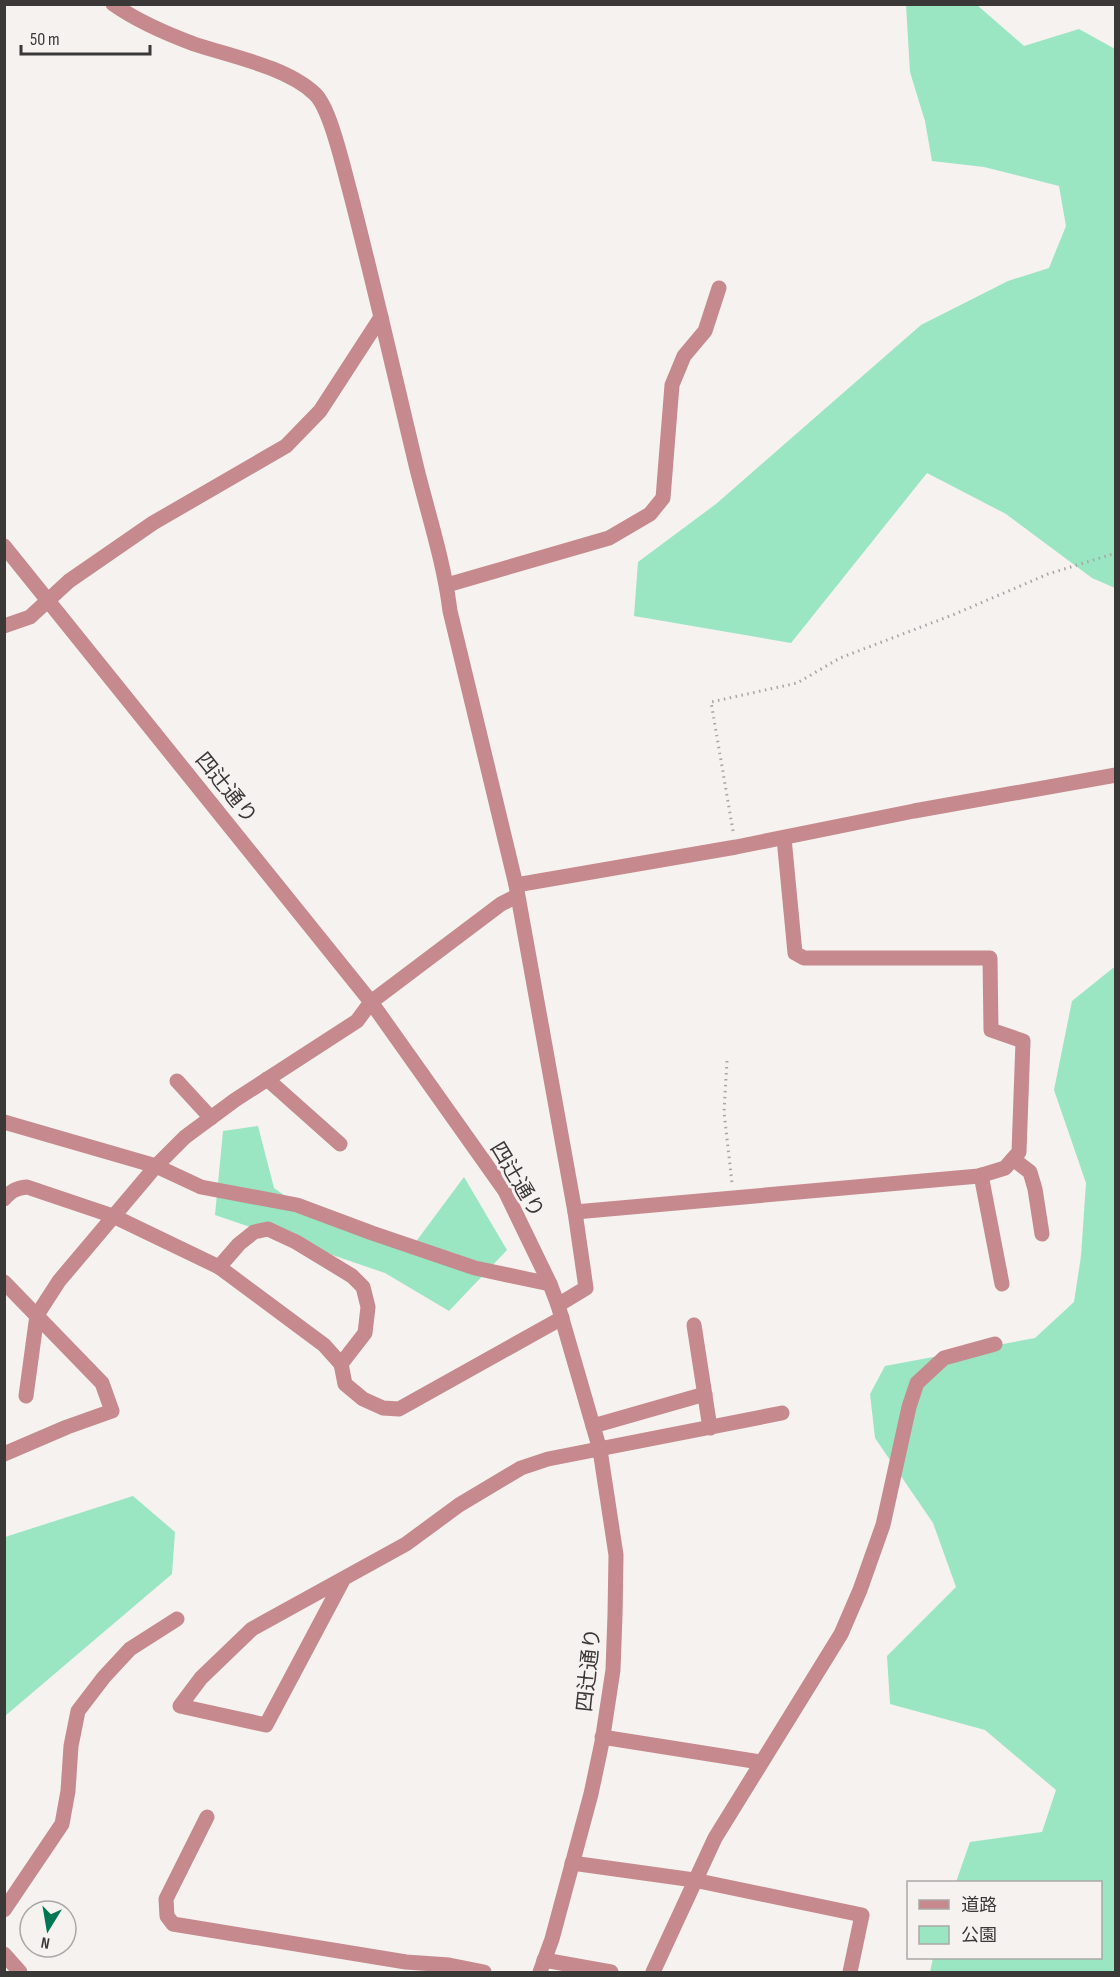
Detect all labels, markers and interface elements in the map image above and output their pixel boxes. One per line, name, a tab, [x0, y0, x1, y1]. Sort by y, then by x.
scale bar	[21, 18, 150, 56]
text: 50 m	[30, 29, 60, 50]
street label: 四辻通り	[190, 747, 262, 829]
street label: 四辻通り	[485, 1138, 549, 1222]
street label: 四辻通り	[572, 1627, 606, 1713]
legend	[907, 1881, 1102, 1959]
text: 道路	[961, 1895, 997, 1916]
north arrow	[18, 1899, 78, 1959]
text: 公園	[961, 1925, 997, 1946]
text: N	[39, 1932, 51, 1952]

